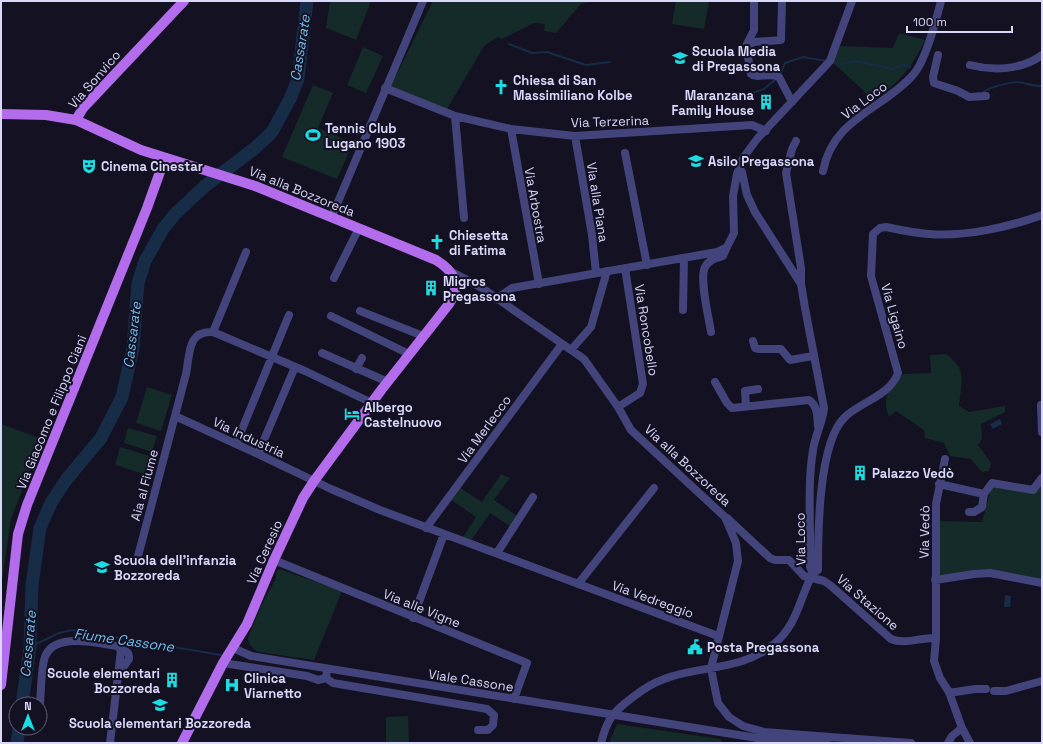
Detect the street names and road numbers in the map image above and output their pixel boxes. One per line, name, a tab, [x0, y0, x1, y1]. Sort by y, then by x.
street label: Via Sonvico	[64, 47, 124, 112]
street label: Via Loco	[838, 78, 891, 123]
street label: Via Terzerina	[571, 112, 650, 131]
street label: Via alla Piana	[583, 161, 612, 244]
street label: Via alla Bozzoreda	[246, 162, 358, 221]
street label: Via Arbostra	[521, 166, 551, 245]
street label: Via Ligaino	[877, 281, 912, 351]
street label: Via Roncobello	[631, 283, 662, 377]
street label: Via Giacomo e Filippo Ciani	[13, 332, 90, 492]
street label: Via Merlecco	[454, 392, 515, 467]
street label: Via Industria	[210, 413, 288, 462]
street label: Via alla Bozzoreda	[641, 421, 735, 510]
street label: Aia al Fiume	[127, 448, 162, 523]
street label: Via Vedò	[916, 505, 933, 559]
street label: Via Loco	[792, 512, 809, 566]
street label: Via Ceresio	[243, 517, 286, 587]
street label: Via Stazione	[833, 571, 902, 634]
street label: Via Vedreggio	[610, 577, 696, 622]
street label: Via alle Vigne	[381, 585, 463, 632]
street label: Viale Cassone	[427, 665, 515, 696]

